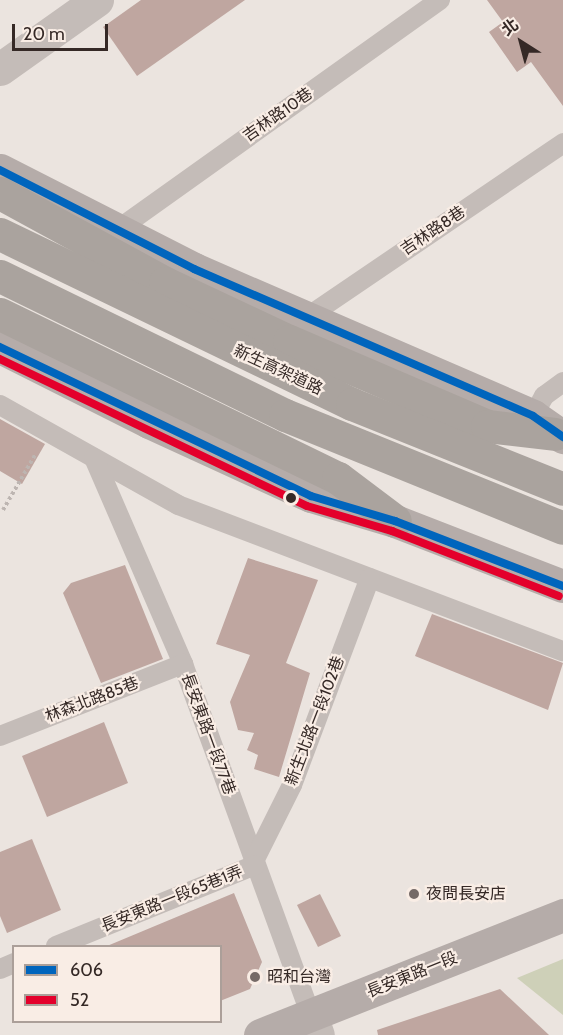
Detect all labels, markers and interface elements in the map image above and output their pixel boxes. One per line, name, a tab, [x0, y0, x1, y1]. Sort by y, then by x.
scale bar	[15, 12, 111, 50]
north arrow	[491, 12, 551, 72]
text: 北	[498, 15, 522, 39]
text: 20 m	[23, 23, 65, 45]
street label: 吉林路10巷	[240, 84, 316, 146]
street label: 吉林路8巷	[397, 202, 469, 260]
street label: 新生高架道路	[230, 341, 326, 399]
unlabelled marker	[285, 492, 297, 504]
street label: 新生北路一段102巷	[282, 654, 348, 788]
street label: 長安東路一段77巷	[177, 671, 239, 797]
street label: 林森北路85巷	[43, 673, 141, 727]
street label: 長安東路一段65巷1弄	[98, 862, 246, 936]
place label: 夜問長安店	[426, 884, 506, 904]
marker: 夜問長安店	[407, 887, 421, 901]
legend	[12, 945, 222, 1023]
street label: 長安東路一段	[364, 948, 460, 1002]
text: 606	[70, 959, 103, 981]
place label: 昭和台灣	[267, 967, 331, 987]
marker: 昭和台灣	[248, 970, 262, 984]
text: 52	[70, 989, 89, 1011]

